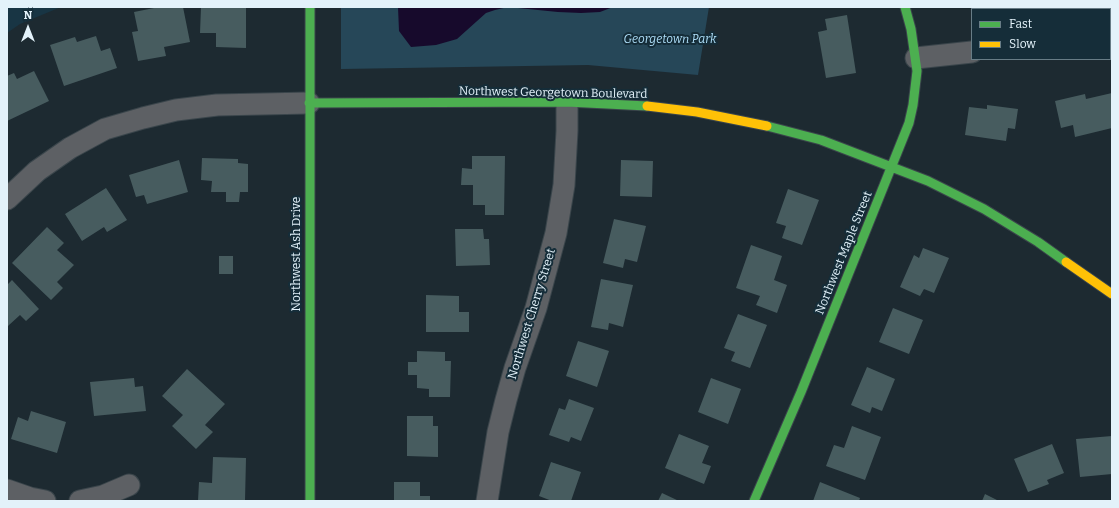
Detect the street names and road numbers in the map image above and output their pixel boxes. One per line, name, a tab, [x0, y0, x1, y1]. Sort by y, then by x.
street label: Northwest Georgetown Boulevard	[459, 84, 647, 102]
street label: Northwest Maple Street	[813, 189, 875, 317]
street label: Northwest Ash Drive	[290, 197, 304, 311]
street label: Northwest Cherry Street	[505, 247, 559, 381]

